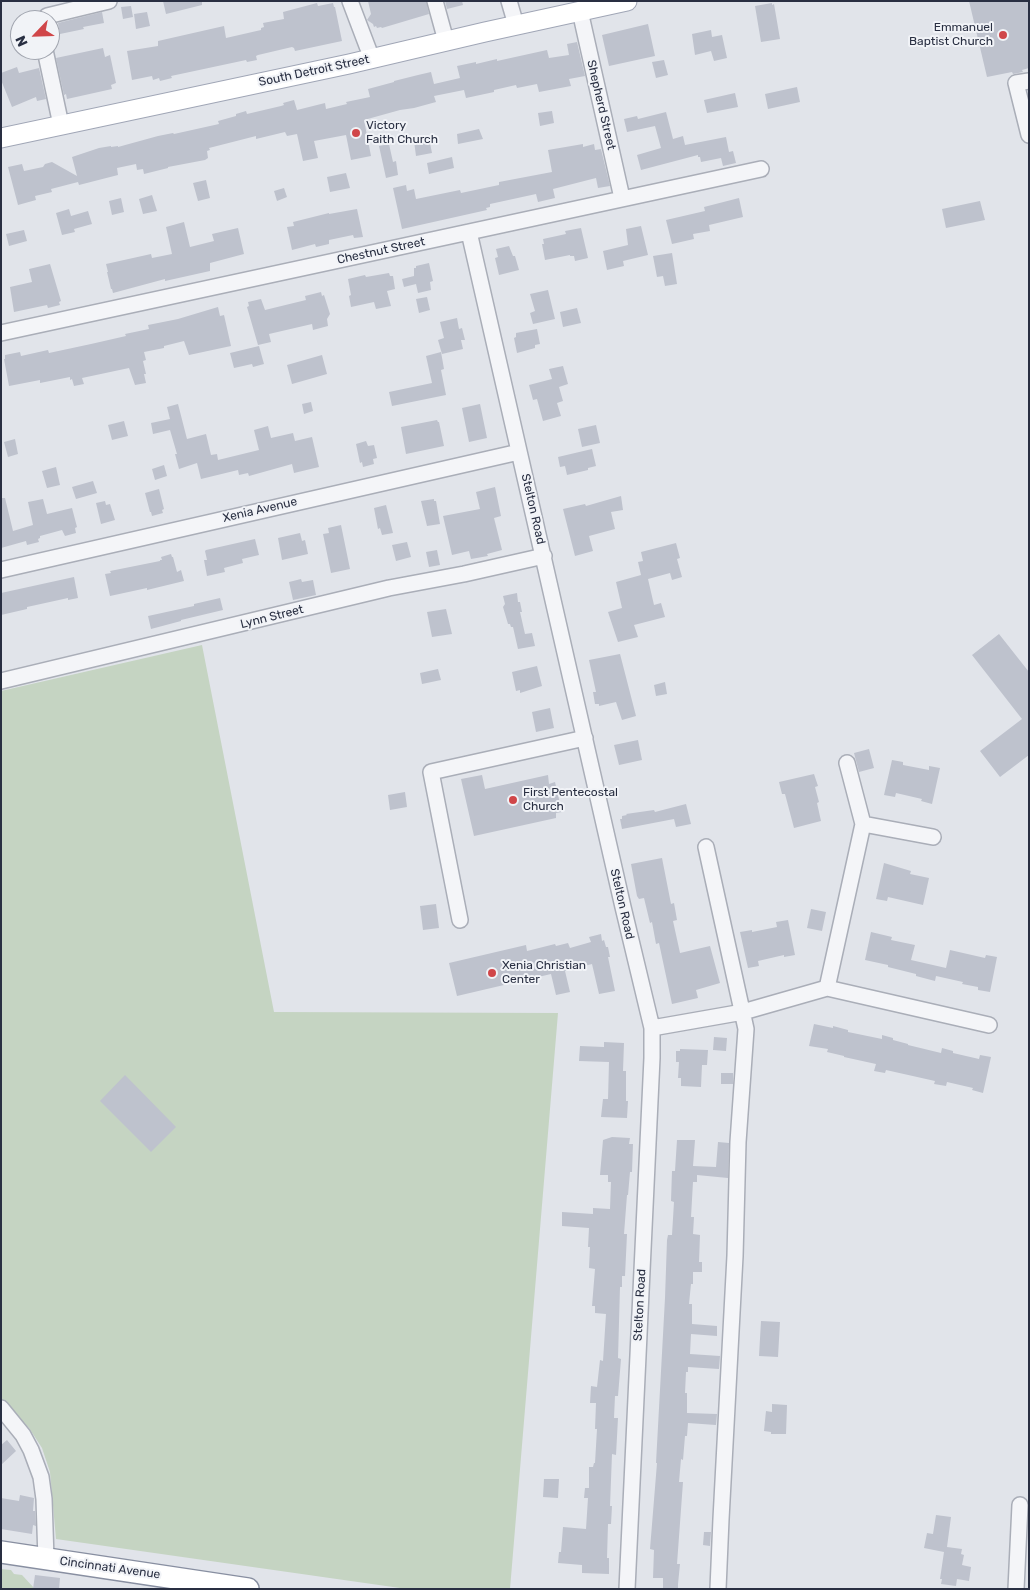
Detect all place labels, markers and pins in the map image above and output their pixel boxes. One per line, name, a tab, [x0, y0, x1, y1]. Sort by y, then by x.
place label: Emmanuel Baptist Church	[909, 21, 993, 49]
marker: Emmanuel Baptist Church	[997, 29, 1009, 41]
place label: Victory Faith Church	[366, 119, 438, 147]
marker: Victory Faith Church	[350, 127, 362, 139]
place label: First Pentecostal Church	[523, 786, 618, 814]
marker: First Pentecostal Church	[507, 794, 519, 806]
place label: Xenia Christian Center	[502, 959, 586, 987]
marker: Xenia Christian Center	[486, 967, 498, 979]

